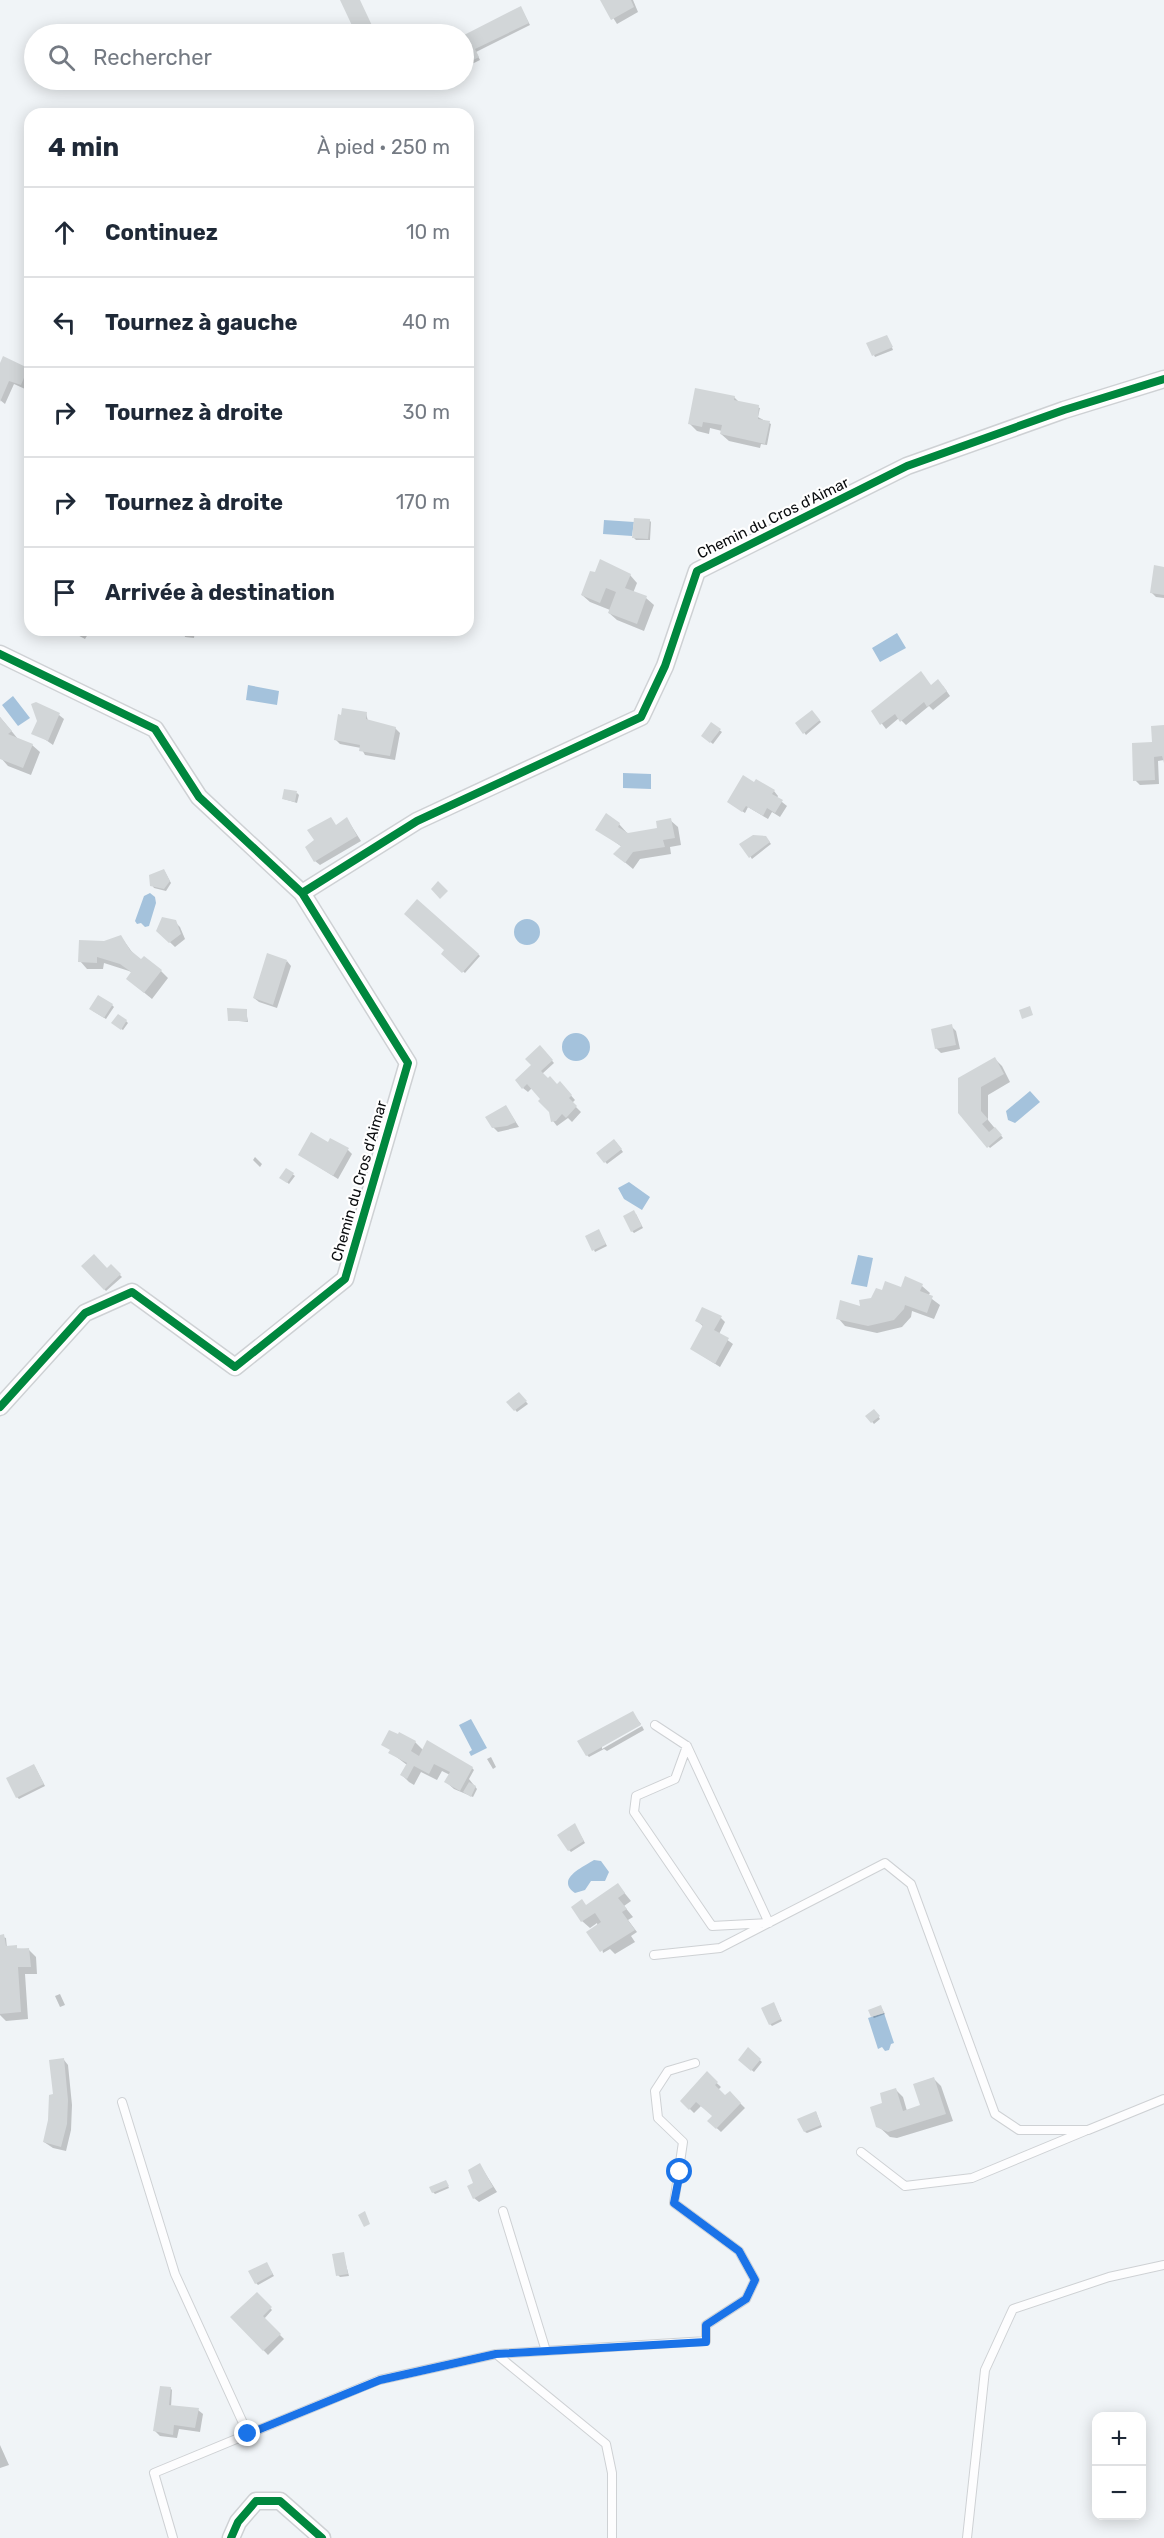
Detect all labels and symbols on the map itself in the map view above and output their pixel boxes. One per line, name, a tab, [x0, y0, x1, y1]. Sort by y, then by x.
street label: Chemin du Cros d'Aimar	[694, 473, 852, 563]
street label: Chemin du Cros d'Aimar	[327, 1098, 391, 1264]
route start	[666, 2158, 692, 2184]
route end	[234, 2420, 260, 2446]

